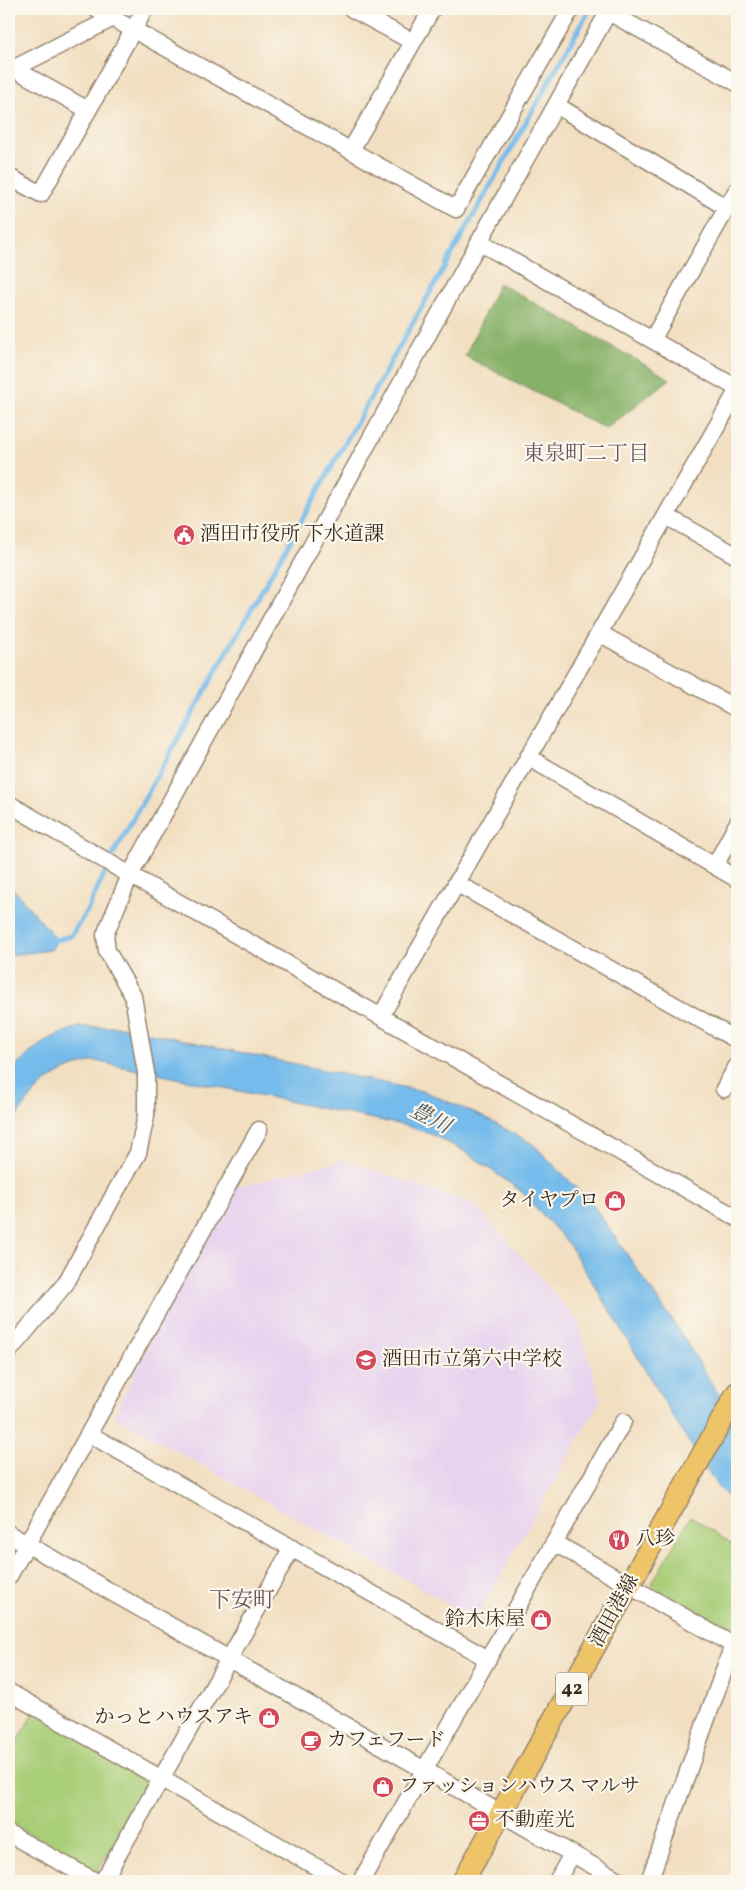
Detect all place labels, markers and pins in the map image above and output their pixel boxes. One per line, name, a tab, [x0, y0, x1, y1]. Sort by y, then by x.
place label: 酒田市役所 下水道課	[200, 521, 384, 549]
public building icon: 酒田市役所 下水道課	[172, 523, 196, 547]
place label: タイヤプロ	[499, 1187, 599, 1215]
shop icon: タイヤプロ	[603, 1189, 627, 1213]
place label: 酒田市立第六中学校	[382, 1346, 562, 1374]
school or university icon: 酒田市立第六中学校	[354, 1348, 378, 1372]
place label: 八珍	[635, 1526, 675, 1554]
restaurant icon: 八珍	[607, 1528, 631, 1552]
place label: 鈴木床屋	[445, 1606, 525, 1634]
shop icon: 鈴木床屋	[529, 1608, 553, 1632]
place label: かっとハウスアキ	[94, 1704, 253, 1732]
shop icon: かっとハウスアキ	[257, 1706, 281, 1730]
place label: カフェフード	[327, 1727, 445, 1755]
cafe icon: カフェフード	[299, 1729, 323, 1753]
place label: ファッションハウス マルサ	[399, 1773, 640, 1801]
shop icon: ファッションハウス マルサ	[371, 1775, 395, 1799]
place label: 不動産光	[495, 1807, 575, 1835]
office icon: 不動産光	[467, 1809, 491, 1833]

